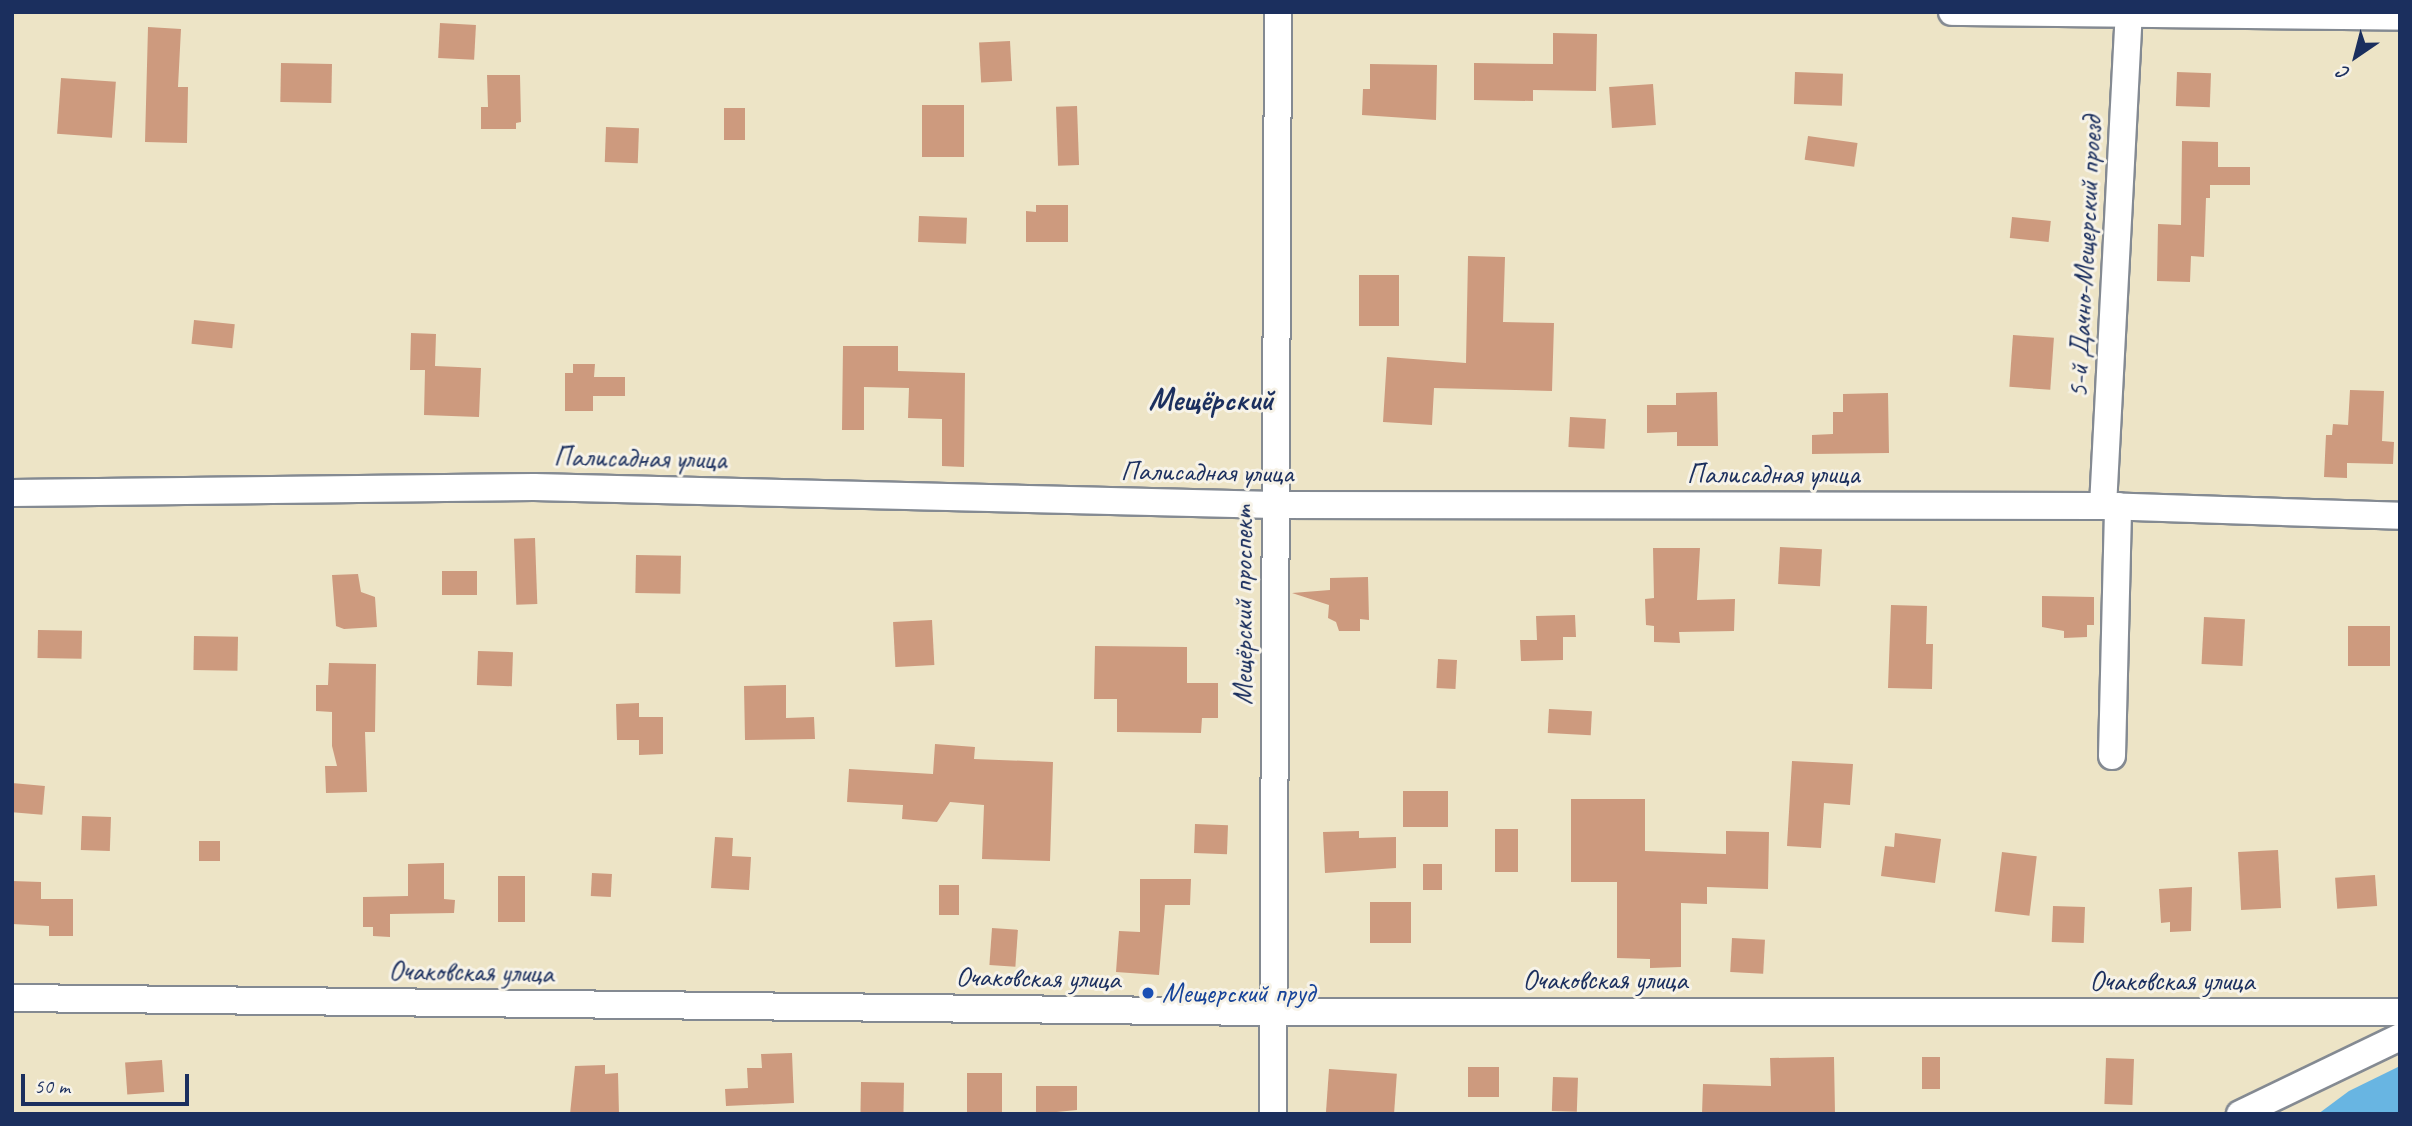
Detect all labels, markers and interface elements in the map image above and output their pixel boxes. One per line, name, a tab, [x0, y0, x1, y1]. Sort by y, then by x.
north arrow	[2321, 21, 2391, 91]
text: С	[2333, 61, 2355, 86]
street label: 5-й Дачно-Мещерский проезд	[2061, 115, 2109, 399]
district label: Мещёрский	[1148, 381, 1274, 419]
street label: Палисадная улица	[552, 440, 728, 476]
street label: Палисадная улица	[1119, 454, 1295, 490]
street label: Палисадная улица	[1685, 457, 1861, 491]
street label: Мещёрский проспект	[1226, 505, 1260, 705]
street label: Очаковская улица	[388, 954, 554, 990]
street label: Очаковская улица	[955, 960, 1121, 996]
street label: Очаковская улица	[1522, 963, 1688, 997]
street label: Очаковская улица	[2089, 964, 2255, 998]
place label: Мещерский пруд	[1162, 976, 1315, 1010]
marker: Мещерский пруд	[1140, 985, 1156, 1001]
scale bar	[24, 1060, 192, 1104]
text: 50 m	[34, 1073, 70, 1099]

